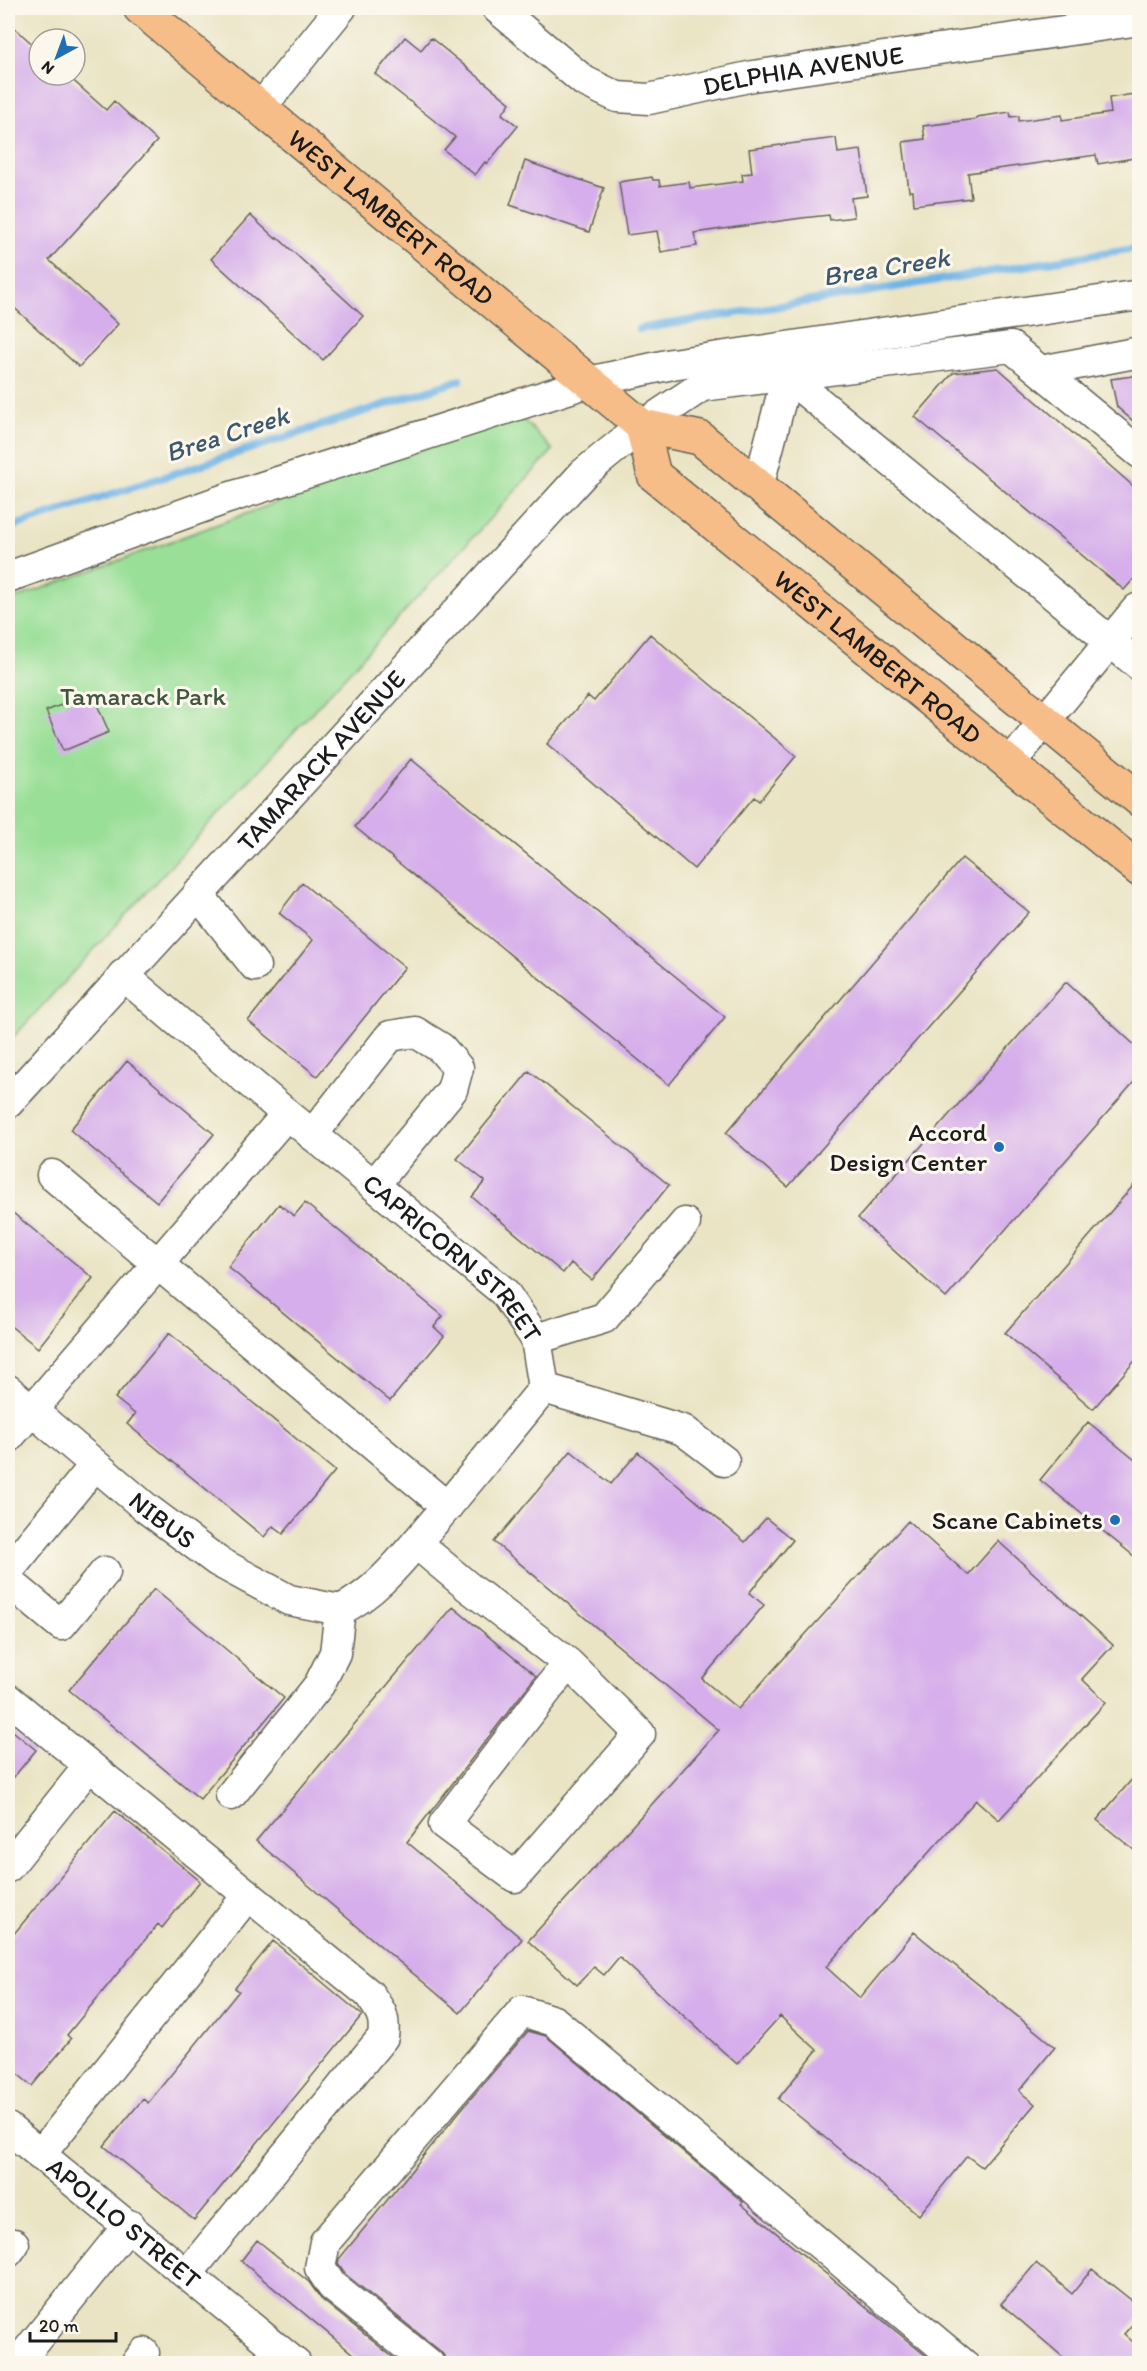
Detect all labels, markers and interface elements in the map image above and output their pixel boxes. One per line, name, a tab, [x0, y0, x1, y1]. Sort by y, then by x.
north arrow	[27, 27, 87, 87]
street label: DELPHIA AVENUE	[699, 38, 905, 103]
text: N	[37, 57, 58, 79]
street label: WEST LAMBERT ROAD	[282, 122, 501, 312]
water label: Brea Creek	[820, 240, 954, 293]
water label: Brea Creek	[161, 397, 295, 469]
street label: WEST LAMBERT ROAD	[767, 563, 988, 751]
street label: TAMARACK AVENUE	[230, 663, 412, 858]
park label: Tamarack Park	[60, 680, 226, 712]
place label: Accord Design Center	[829, 1116, 988, 1178]
marker: Accord Design Center	[992, 1140, 1006, 1154]
street label: CAPRICORN STREET	[356, 1167, 549, 1348]
street label: NIBUS	[122, 1485, 202, 1556]
place label: Scane Cabinets	[932, 1504, 1103, 1536]
marker: Scane Cabinets	[1108, 1513, 1122, 1527]
street label: APOLLO STREET	[40, 2150, 208, 2296]
scale bar	[30, 2305, 116, 2343]
text: 20 m	[39, 2315, 79, 2337]

